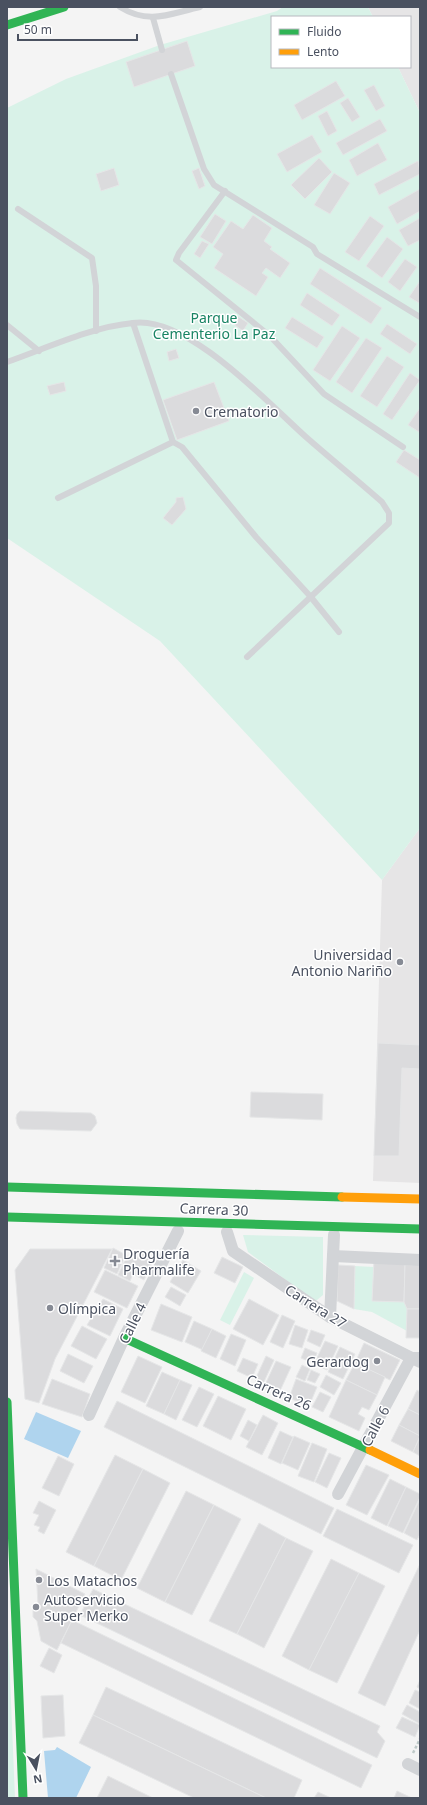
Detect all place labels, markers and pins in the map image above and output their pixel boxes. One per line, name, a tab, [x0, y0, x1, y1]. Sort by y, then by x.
place label: Crematorio	[204, 402, 279, 421]
marker: Crematorio	[191, 406, 201, 416]
place label: Universidad Antonio Nariño	[291, 945, 392, 980]
marker: Universidad Antonio Nariño	[395, 957, 405, 967]
place label: Droguería Pharmalife	[123, 1244, 195, 1279]
marker: Droguería Pharmalife	[110, 1256, 120, 1266]
place label: Olímpica	[58, 1299, 116, 1318]
marker: Olímpica	[45, 1303, 55, 1313]
place label: Gerardog	[306, 1352, 369, 1371]
marker: Gerardog	[372, 1356, 382, 1366]
place label: Los Matachos	[47, 1571, 137, 1590]
marker: Los Matachos	[34, 1575, 44, 1585]
place label: Autoservicio Super Merko	[44, 1590, 129, 1625]
marker: Autoservicio Super Merko	[31, 1602, 41, 1612]

